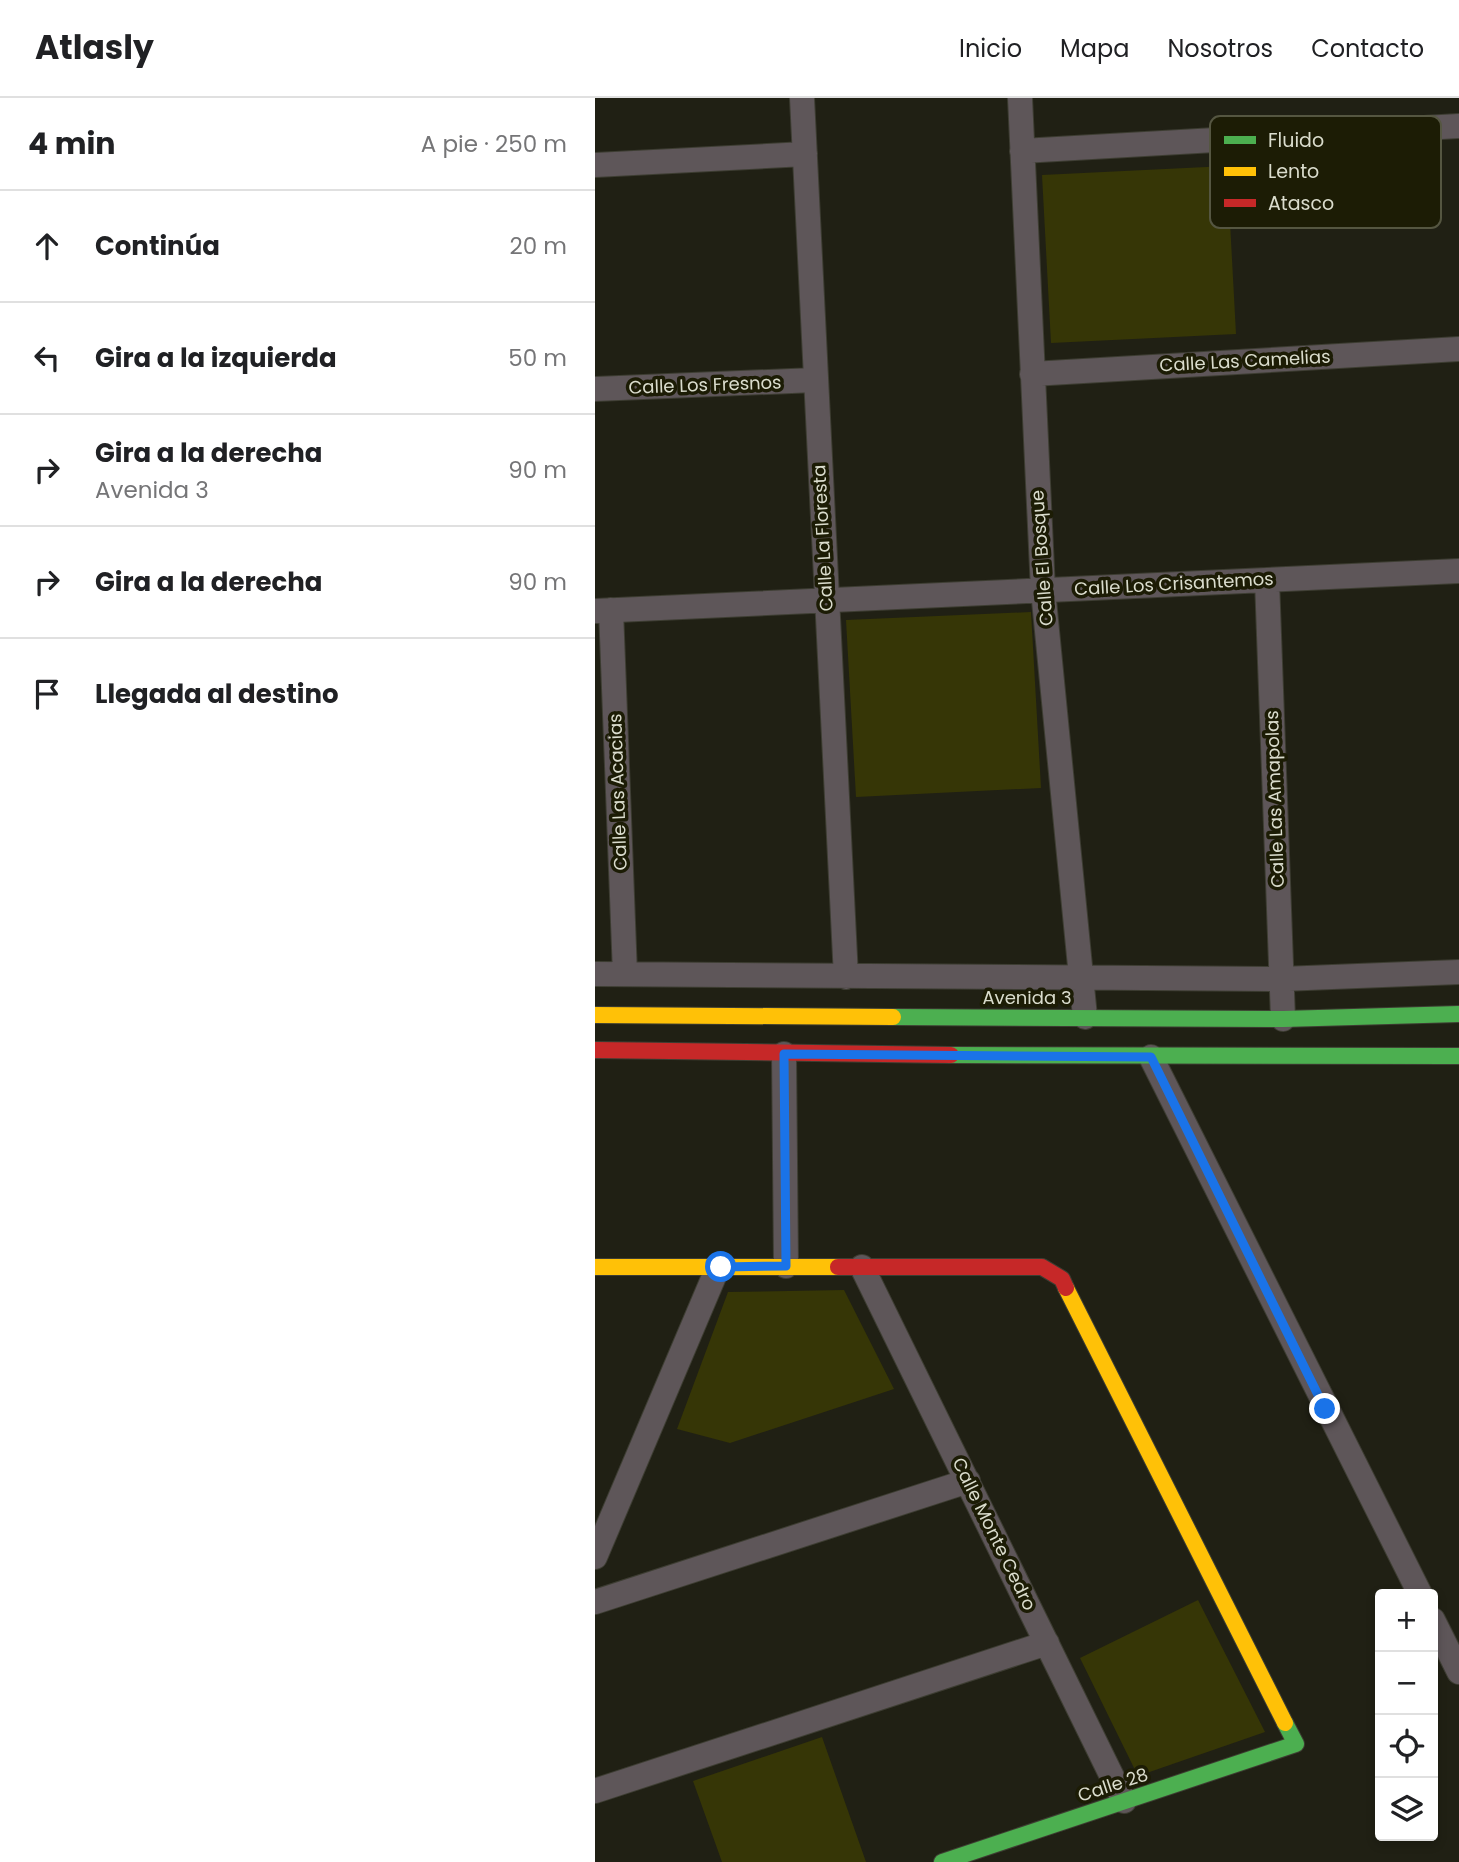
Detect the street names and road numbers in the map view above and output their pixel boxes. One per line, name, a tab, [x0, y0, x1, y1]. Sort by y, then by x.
street label: Calle Las Camelias	[1159, 344, 1331, 377]
street label: Calle Los Fresnos	[628, 369, 782, 400]
street label: Calle La Floresta	[806, 464, 839, 612]
street label: Calle El Bosque	[1024, 489, 1059, 627]
street label: Calle Los Crisantemos	[1074, 566, 1274, 601]
street label: Calle Las Amapolas	[1259, 710, 1290, 888]
street label: Calle Las Acacias	[602, 713, 633, 871]
street label: Avenida 3	[982, 985, 1072, 1010]
street label: Calle Monte Cedro	[947, 1453, 1042, 1614]
street label: Calle 28	[1074, 1761, 1151, 1808]

